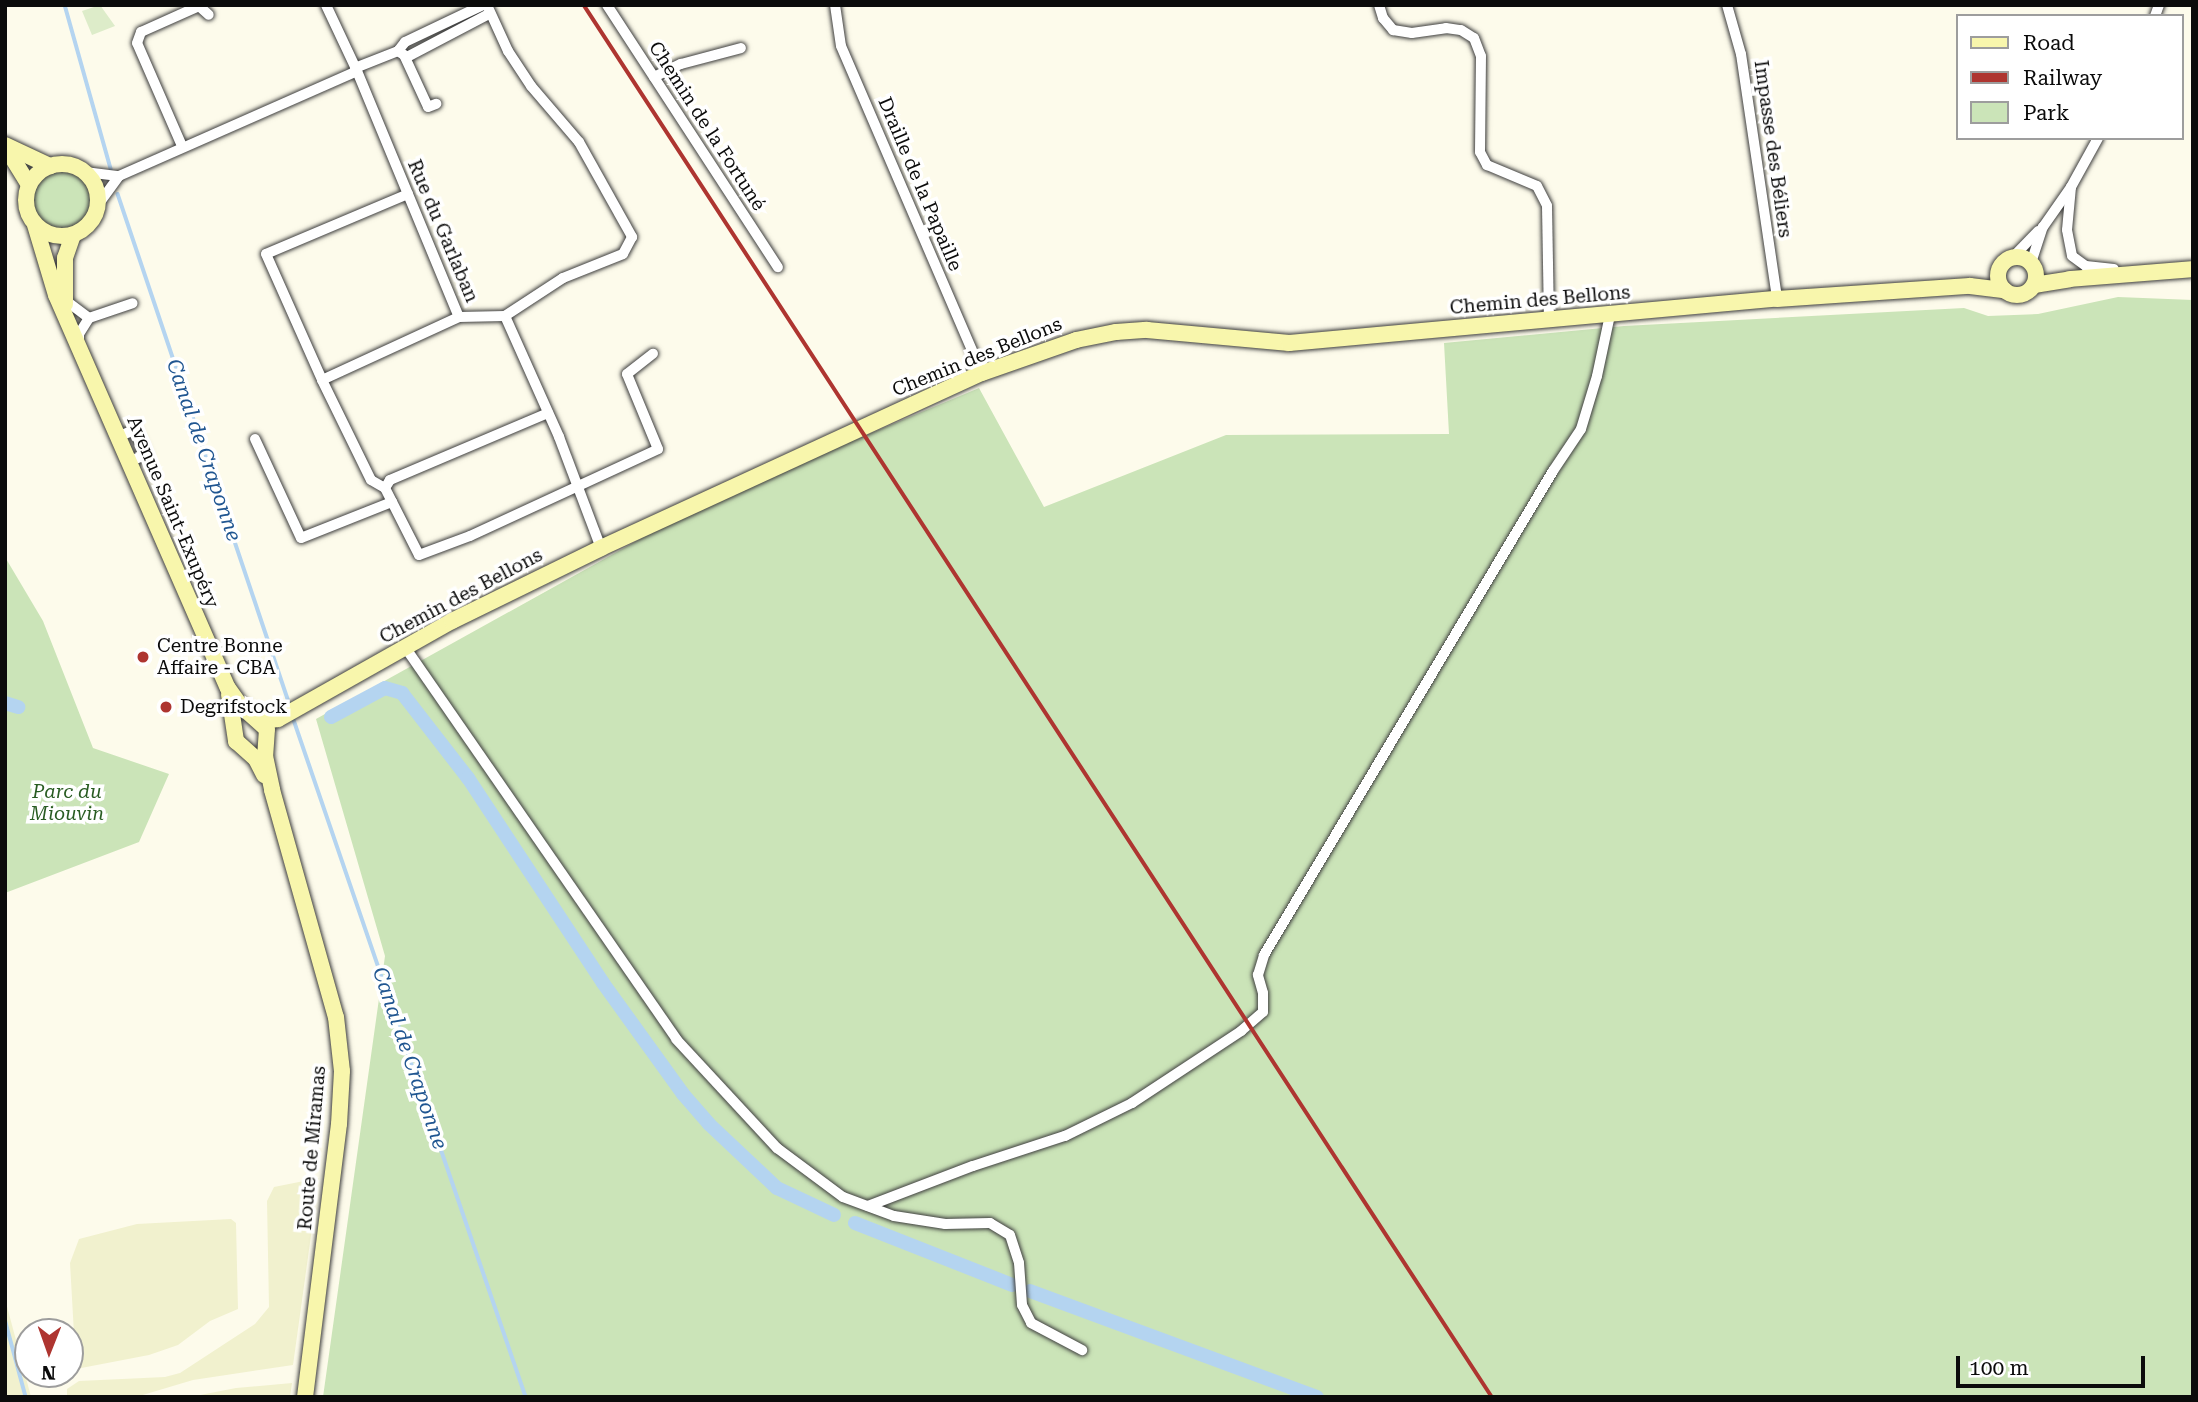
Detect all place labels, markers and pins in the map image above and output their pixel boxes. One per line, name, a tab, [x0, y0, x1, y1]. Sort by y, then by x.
place label: Centre Bonne Affaire - CBA	[157, 635, 283, 679]
marker: Centre Bonne Affaire - CBA	[135, 649, 151, 665]
place label: Degrifstock	[180, 696, 287, 718]
marker: Degrifstock	[158, 699, 174, 715]

